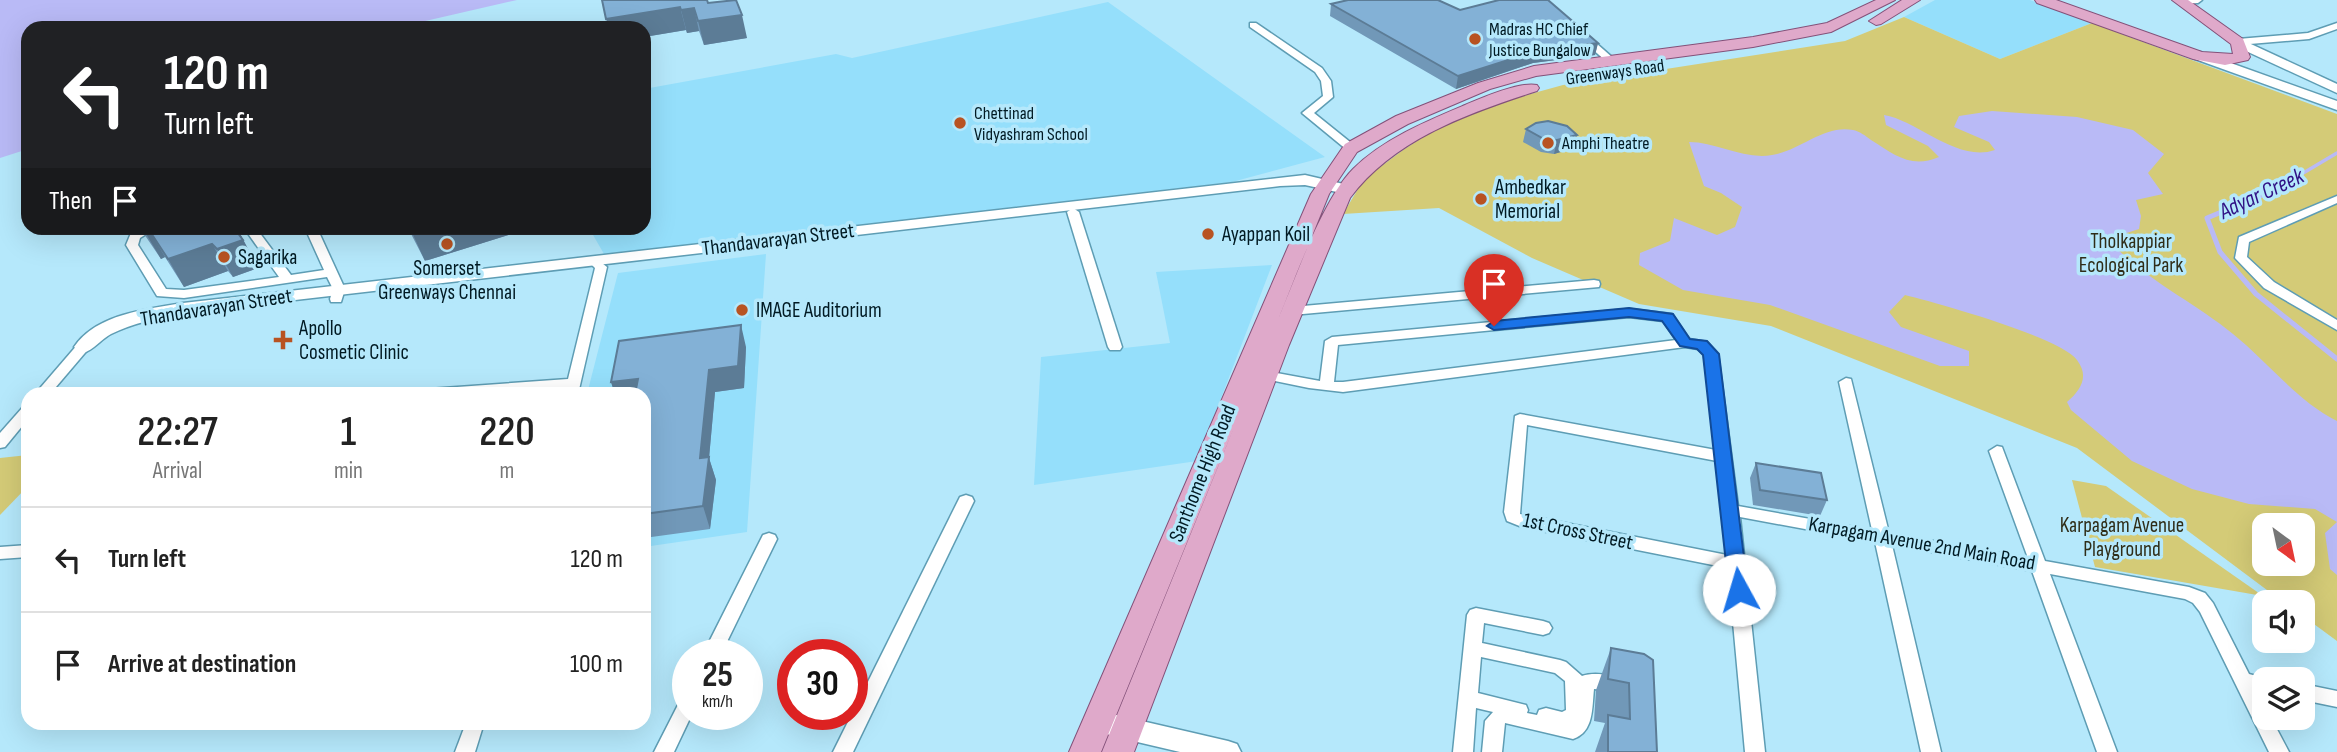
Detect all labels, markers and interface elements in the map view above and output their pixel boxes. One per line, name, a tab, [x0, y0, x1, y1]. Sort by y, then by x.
place label: Madras HC Chief Justice Bungalow	[1488, 19, 1591, 61]
marker: Madras HC Chief Justice Bungalow	[1467, 31, 1483, 47]
text: 120 m	[164, 45, 269, 104]
icon: left	[49, 49, 140, 140]
street label: Greenways Road	[1565, 55, 1666, 90]
place label: Chettinad Vidyashram School	[974, 103, 1088, 145]
text: Turn left	[164, 105, 254, 144]
marker: Chettinad Vidyashram School	[952, 115, 968, 131]
place label: Amphi Theatre	[1561, 133, 1650, 154]
marker: Amphi Theatre	[1540, 135, 1556, 151]
water label: Adyar Creek	[2214, 162, 2309, 226]
place label: Ambedkar Memorial	[1494, 175, 1566, 224]
icon: arrive	[106, 182, 144, 220]
text: Then	[49, 186, 92, 217]
marker: Ambedkar Memorial	[1473, 191, 1489, 207]
street label: Thandavarayan Street	[701, 218, 856, 261]
place label: Ayappan Koil	[1221, 222, 1310, 247]
marker: Ayappan Koil	[1200, 226, 1216, 242]
park label: Tholkappiar Ecological Park	[2079, 229, 2183, 278]
marker: Somerset Greenways Chennai	[439, 236, 455, 252]
place label: Sagarika	[238, 245, 297, 270]
marker: Sagarika	[216, 249, 232, 265]
pin	[1464, 254, 1524, 326]
place label: Somerset Greenways Chennai	[378, 256, 516, 305]
icon: arrive	[1475, 265, 1513, 303]
street label: Thandavarayan Street	[138, 283, 294, 332]
place label: IMAGE Auditorium	[756, 298, 882, 323]
marker: IMAGE Auditorium	[734, 302, 750, 318]
place label: Apollo Cosmetic Clinic	[298, 316, 409, 365]
marker: Apollo Cosmetic Clinic	[273, 330, 293, 350]
street label: Santhome High Road	[1164, 401, 1241, 545]
text: 22:27	[137, 407, 218, 458]
text: 1	[341, 407, 356, 458]
text: 220	[479, 407, 535, 458]
text: Arrival	[153, 457, 202, 485]
text: min	[334, 457, 363, 485]
text: m	[500, 457, 514, 485]
street label: 1st Cross Street	[1521, 508, 1635, 555]
street label: Karpagam Avenue 2nd Main Road	[1807, 511, 2037, 576]
park label: Karpagam Avenue Playground	[2060, 513, 2184, 562]
north arrow	[2252, 513, 2315, 576]
map controls	[2252, 513, 2315, 730]
icon: left	[49, 541, 87, 579]
text: Turn left	[108, 544, 186, 575]
text: 120 m	[570, 544, 623, 575]
position arrow	[1702, 553, 1776, 627]
button: sound	[2252, 590, 2315, 653]
speed limit sign: 30	[777, 639, 868, 730]
icon: arrive	[49, 646, 87, 684]
text: Arrive at destination	[108, 649, 296, 680]
text: 100 m	[570, 649, 623, 680]
text: 25	[702, 654, 733, 697]
button: layers	[2252, 667, 2315, 730]
text: km/h	[702, 691, 733, 712]

